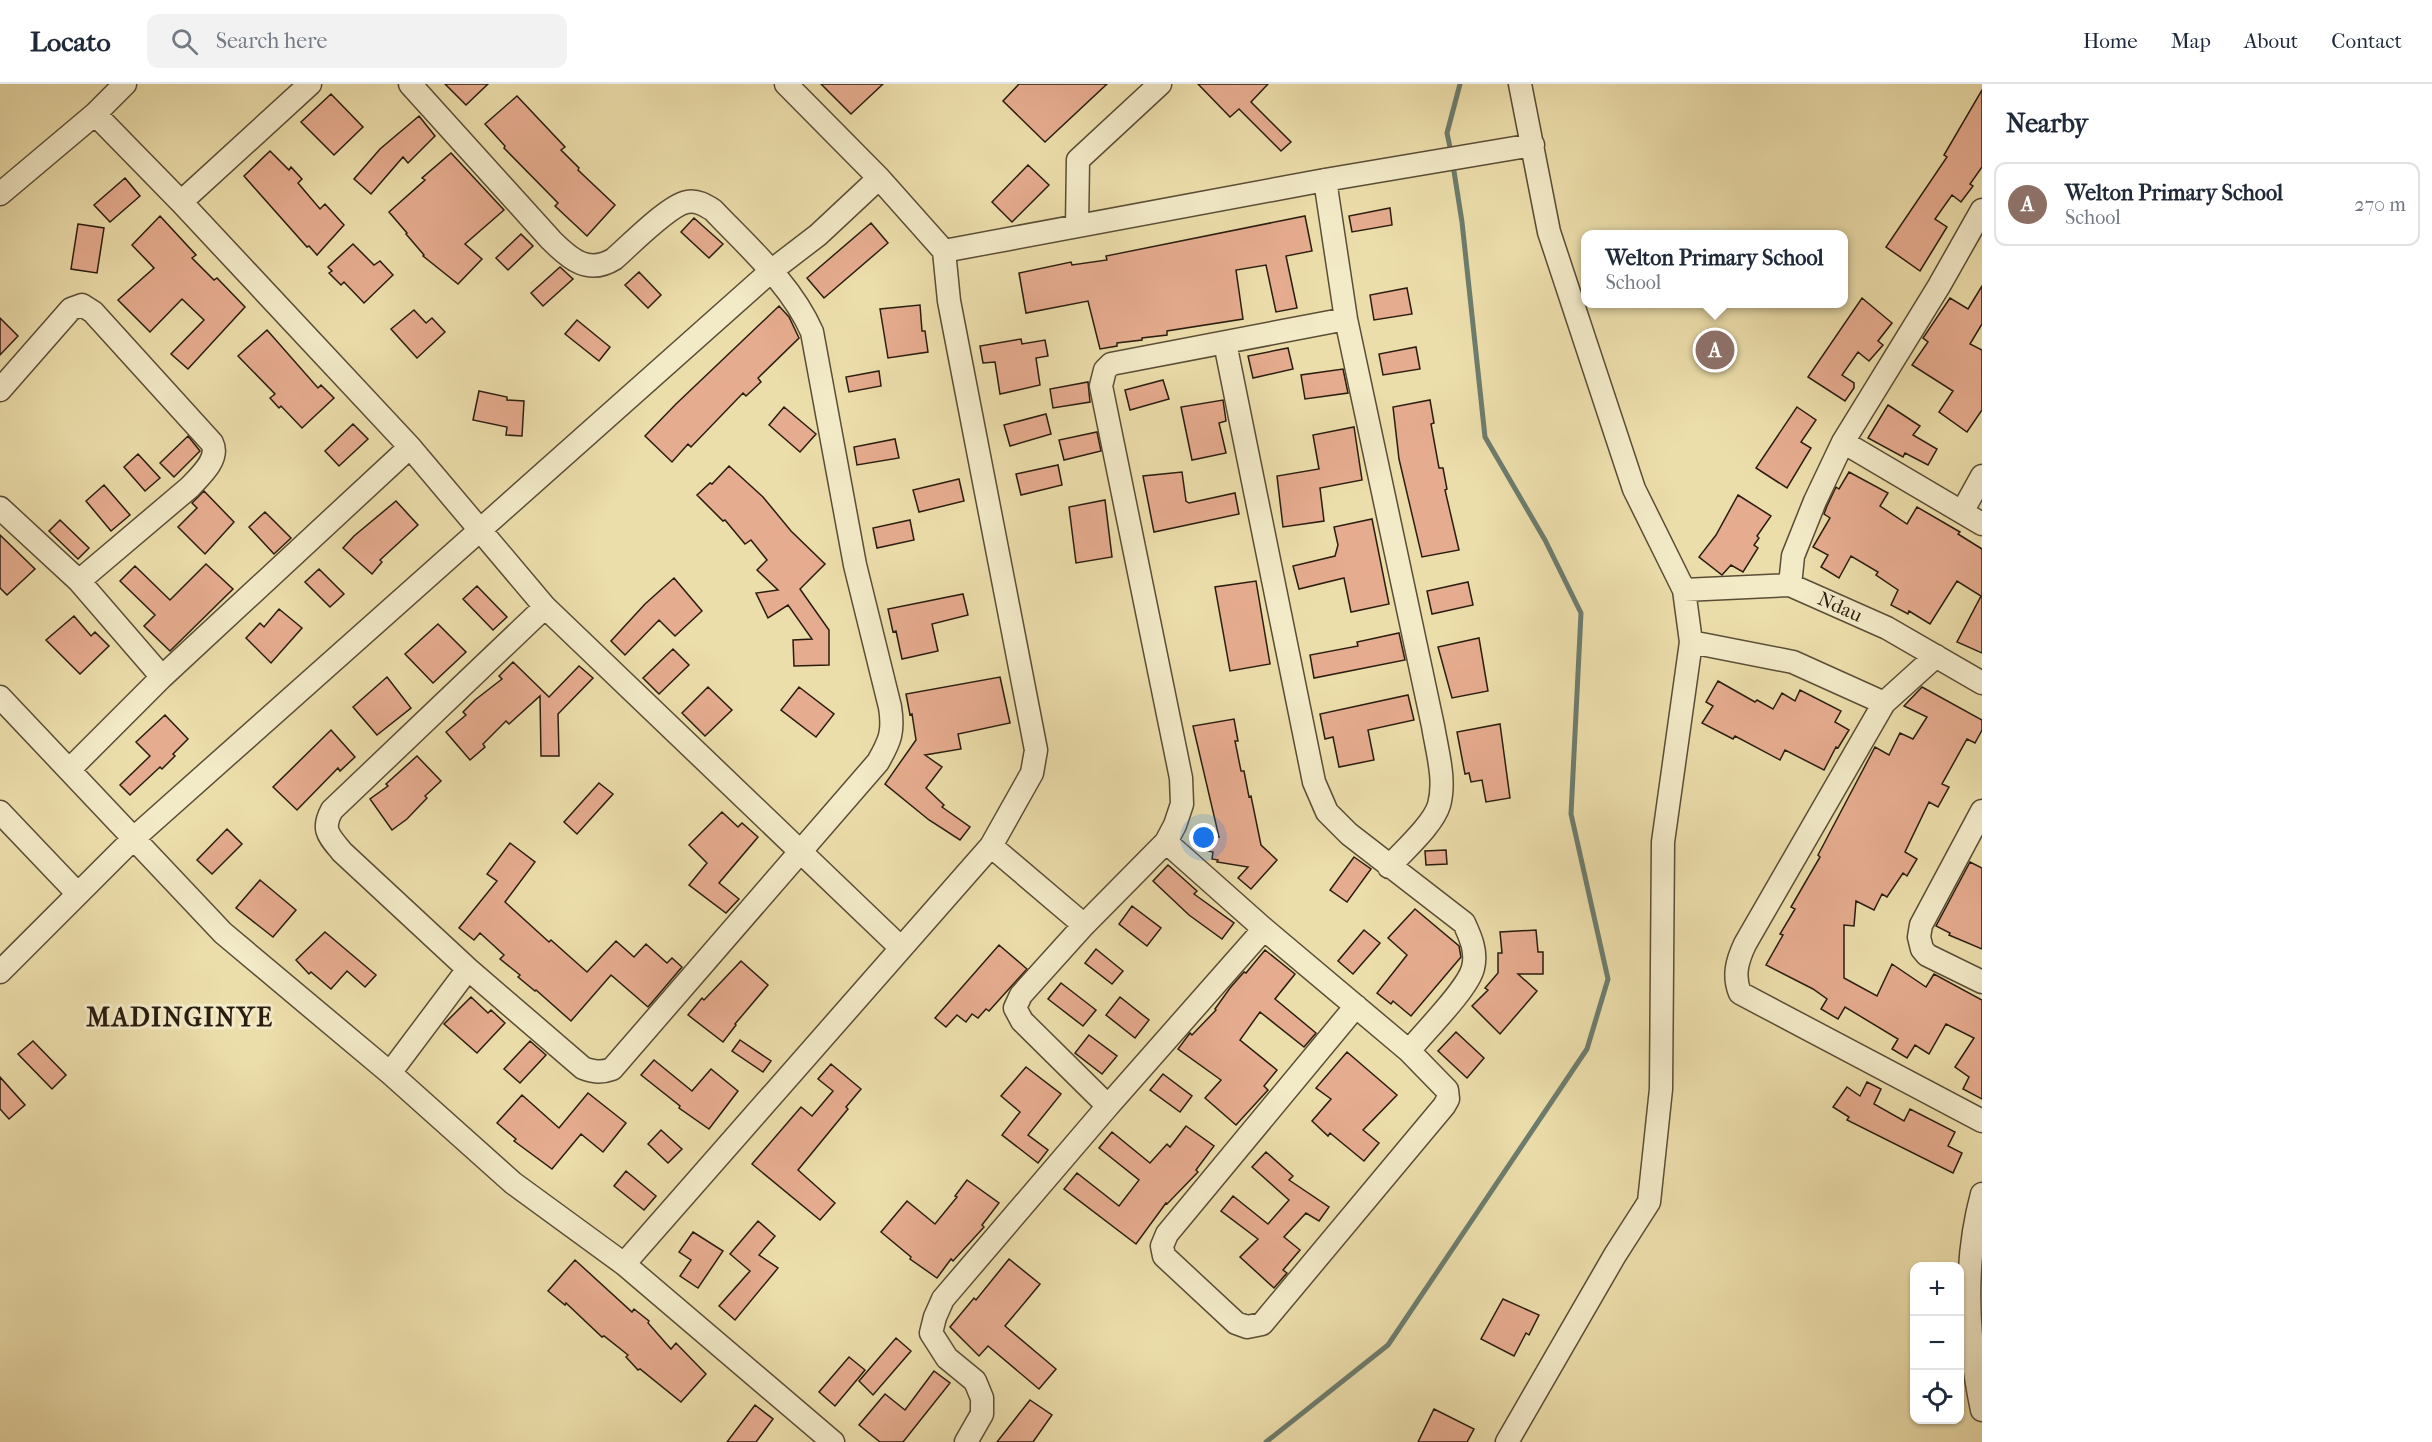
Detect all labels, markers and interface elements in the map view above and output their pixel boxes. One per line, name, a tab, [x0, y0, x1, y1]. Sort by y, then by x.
search box	[147, 14, 567, 68]
text: Locato	[30, 25, 111, 58]
icon: search	[168, 25, 201, 58]
text: Search here	[216, 28, 327, 54]
text: Home	[2083, 29, 2138, 53]
text: Map	[2171, 29, 2211, 53]
text: About	[2244, 29, 2298, 53]
text: Contact	[2331, 29, 2402, 53]
text: Nearby	[2006, 108, 2088, 139]
text: Welton Primary School	[2065, 180, 2283, 206]
text: A	[2021, 193, 2034, 216]
text: 270 m	[2354, 193, 2406, 216]
text: School	[2065, 206, 2121, 229]
popup	[1581, 230, 1848, 308]
text: Welton Primary School	[1605, 245, 1824, 271]
text: School	[1605, 271, 1661, 294]
pin: A	[1696, 328, 1734, 372]
street label: Ndau	[1814, 587, 1866, 627]
your location	[1189, 823, 1218, 852]
district label: MADINGINYE	[86, 1002, 274, 1033]
map controls	[1910, 1262, 1964, 1424]
button: +	[1910, 1262, 1964, 1316]
button: −	[1910, 1316, 1964, 1370]
button: locate	[1910, 1370, 1964, 1424]

